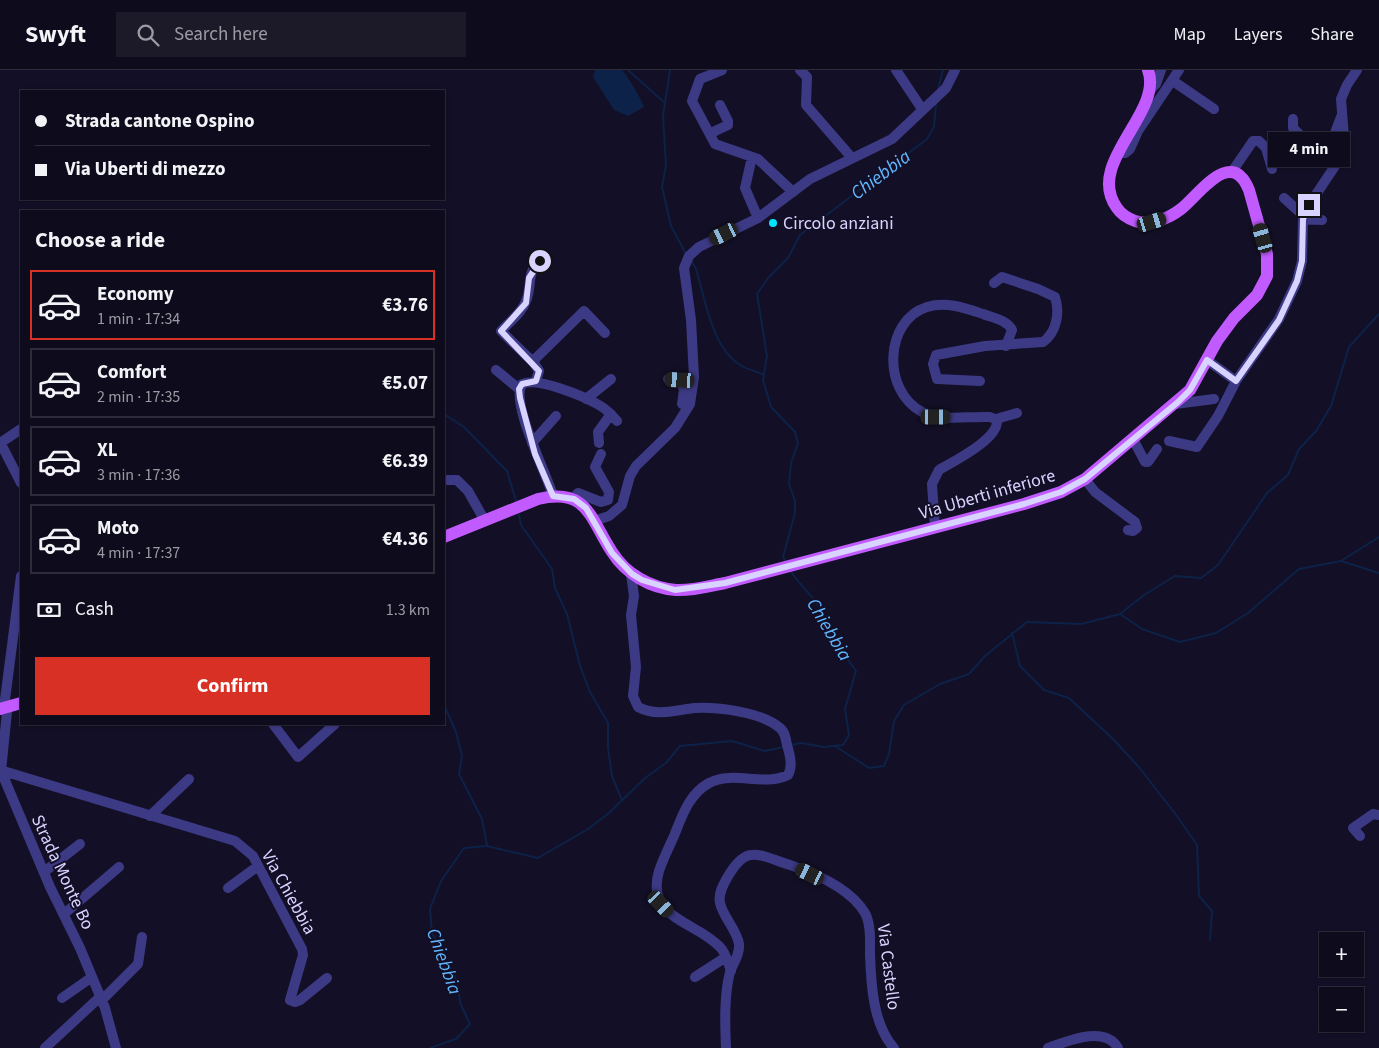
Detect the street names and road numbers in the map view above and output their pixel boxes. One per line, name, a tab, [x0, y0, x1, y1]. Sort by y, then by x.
street label: Via Uberti inferiore	[916, 463, 1058, 526]
street label: Strada Monte Bo	[25, 811, 100, 934]
street label: Via Chiebbia	[255, 845, 322, 939]
street label: Via Castello	[871, 923, 906, 1012]

